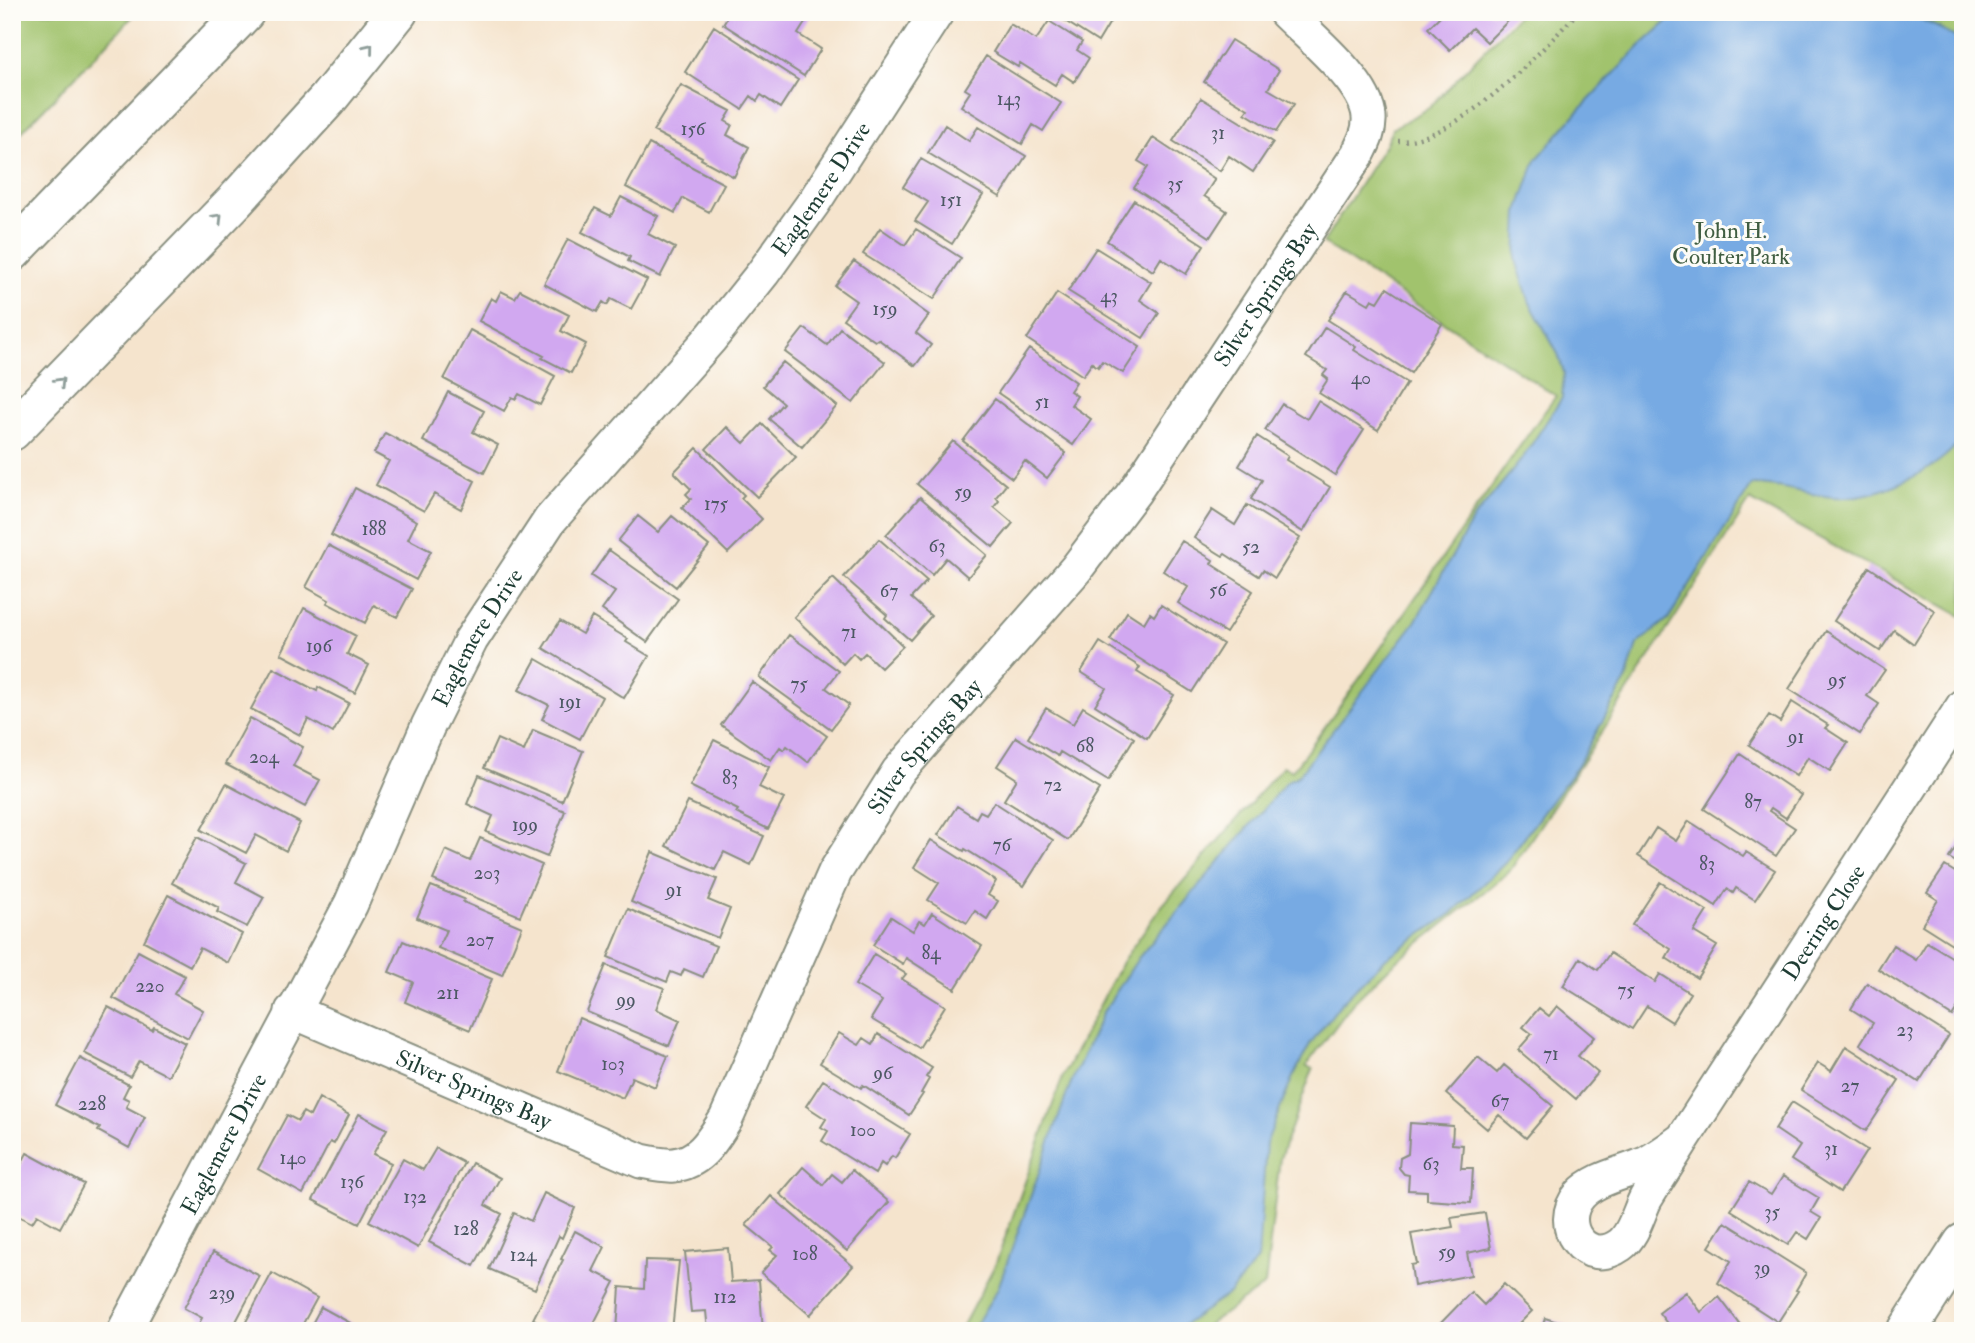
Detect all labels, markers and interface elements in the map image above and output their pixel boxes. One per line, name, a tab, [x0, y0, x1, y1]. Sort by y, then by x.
one-way arrow	[361, 44, 373, 57]
house number: 143	[997, 87, 1021, 111]
street label: Eaglemere Drive	[766, 116, 877, 262]
house number: 156	[681, 117, 707, 141]
house number: 31	[1211, 121, 1225, 145]
house number: 35	[1167, 172, 1183, 196]
house number: 151	[940, 188, 962, 212]
one-way arrow	[209, 213, 222, 226]
street label: Silver Springs Bay	[1207, 216, 1324, 372]
park label: John H. Coulter Park	[1672, 216, 1790, 271]
house number: 43	[1100, 284, 1118, 308]
house number: 159	[873, 297, 897, 321]
house number: 40	[1351, 366, 1371, 390]
one-way arrow	[51, 377, 64, 390]
house number: 51	[1034, 390, 1050, 414]
house number: 59	[954, 480, 972, 504]
house number: 175	[704, 492, 729, 516]
house number: 188	[362, 517, 386, 541]
house number: 63	[929, 534, 945, 558]
house number: 52	[1242, 535, 1260, 559]
street label: Eaglemere Drive	[426, 562, 530, 712]
house number: 56	[1209, 578, 1228, 602]
house number: 67	[880, 579, 898, 603]
house number: 71	[841, 620, 857, 644]
house number: 196	[306, 634, 333, 658]
house number: 95	[1826, 668, 1847, 692]
house number: 75	[790, 672, 808, 696]
street label: Silver Springs Bay	[861, 672, 989, 820]
house number: 191	[558, 690, 582, 714]
house number: 91	[1786, 725, 1804, 749]
house number: 68	[1076, 734, 1094, 758]
house number: 204	[249, 745, 280, 769]
house number: 83	[722, 766, 738, 790]
house number: 72	[1044, 773, 1062, 797]
house number: 87	[1744, 790, 1762, 814]
house number: 199	[512, 813, 538, 837]
house number: 76	[993, 833, 1013, 857]
house number: 83	[1699, 852, 1715, 876]
street label: Deering Close	[1776, 859, 1872, 986]
house number: 203	[474, 861, 500, 885]
house number: 91	[664, 878, 682, 902]
house number: 207	[466, 928, 494, 952]
house number: 84	[921, 941, 941, 965]
house number: 220	[135, 974, 165, 998]
house number: 75	[1617, 978, 1635, 1002]
house number: 211	[436, 981, 460, 1005]
house number: 99	[614, 988, 636, 1012]
house number: 23	[1897, 1018, 1913, 1042]
house number: 71	[1543, 1042, 1559, 1066]
street label: Silver Springs Bay	[391, 1043, 557, 1136]
house number: 103	[601, 1052, 625, 1076]
house number: 96	[871, 1061, 894, 1085]
street label: Eaglemere Drive	[175, 1068, 274, 1220]
house number: 27	[1841, 1074, 1859, 1098]
house number: 67	[1491, 1089, 1509, 1113]
house number: 228	[78, 1092, 106, 1116]
house number: 100	[850, 1118, 876, 1142]
house number: 31	[1824, 1137, 1838, 1161]
house number: 140	[280, 1146, 306, 1170]
house number: 63	[1423, 1152, 1439, 1176]
house number: 136	[340, 1170, 365, 1194]
house number: 132	[403, 1185, 427, 1209]
house number: 35	[1764, 1200, 1780, 1224]
house number: 128	[453, 1217, 479, 1241]
house number: 59	[1438, 1240, 1456, 1264]
house number: 108	[792, 1242, 818, 1266]
house number: 124	[510, 1243, 537, 1267]
house number: 39	[1753, 1256, 1771, 1280]
house number: 239	[209, 1281, 235, 1305]
house number: 112	[713, 1285, 737, 1309]

